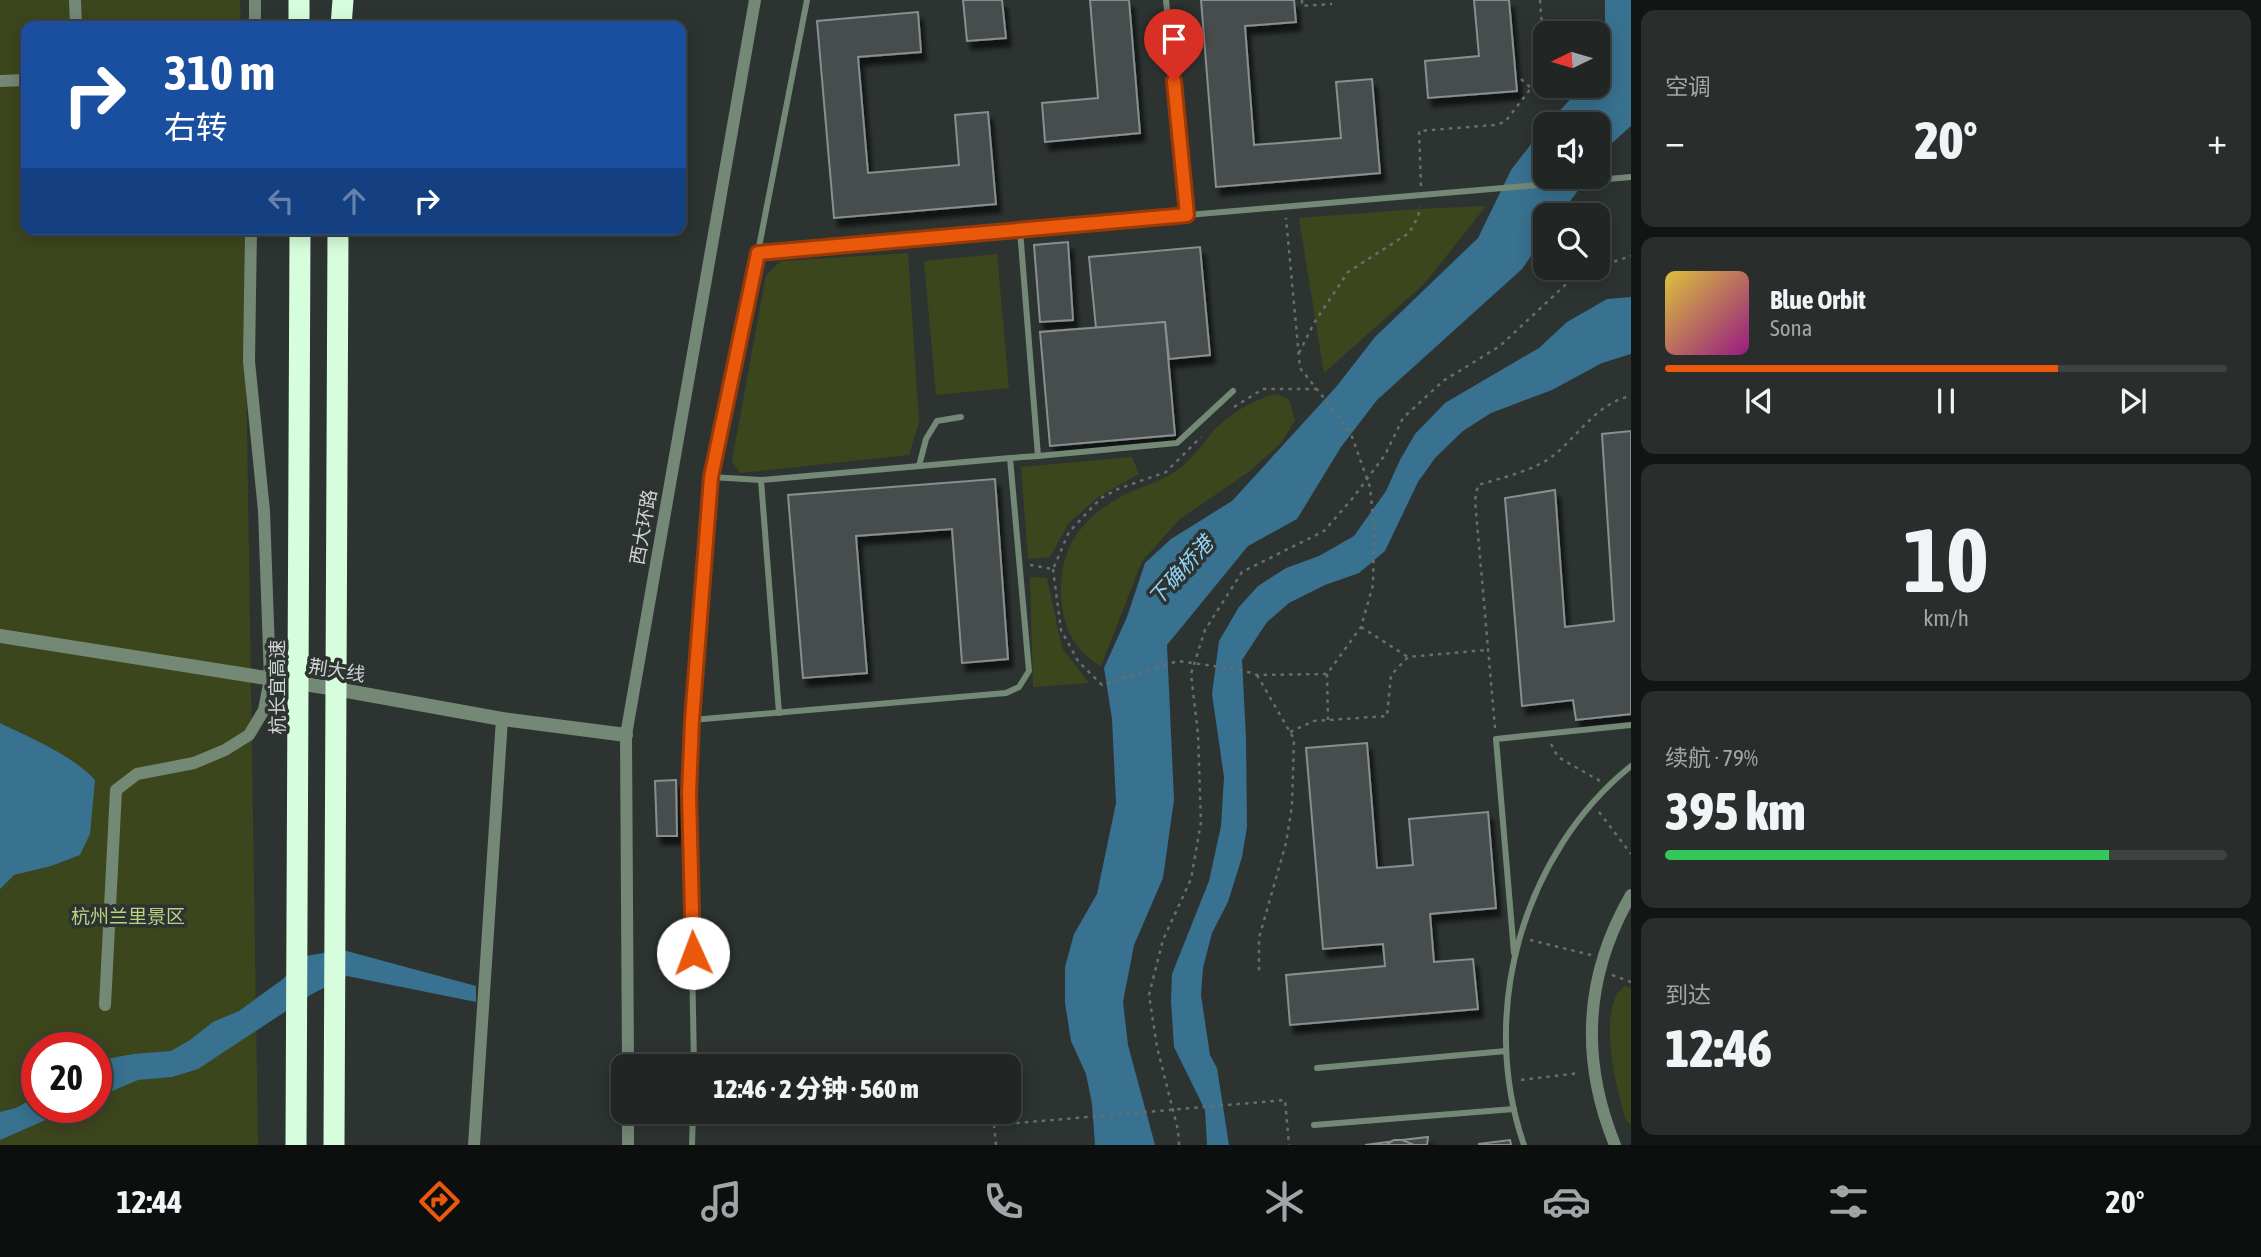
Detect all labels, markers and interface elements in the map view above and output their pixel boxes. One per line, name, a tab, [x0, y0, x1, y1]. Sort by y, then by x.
pin	[1144, 9, 1204, 81]
icon: arrive	[1155, 20, 1193, 58]
north arrow	[1533, 21, 1610, 98]
map controls	[1533, 21, 1610, 280]
text: 310 m	[164, 44, 275, 100]
icon: right	[49, 49, 140, 140]
text: 空调	[1665, 74, 1711, 100]
text: 右转	[164, 109, 228, 146]
text: 20°	[1914, 110, 1978, 170]
button: sound	[1533, 112, 1610, 189]
text: −	[1665, 119, 1685, 162]
text: +	[2207, 119, 2227, 162]
icon: left	[262, 182, 300, 220]
icon: ahead	[335, 182, 373, 220]
icon: right	[408, 182, 446, 220]
button: search	[1533, 203, 1610, 280]
text: Blue Orbit	[1770, 285, 1866, 315]
text: Sona	[1770, 315, 1812, 341]
icon: previous	[1740, 382, 1778, 420]
icon: pause	[1927, 382, 1965, 420]
icon: next	[2114, 382, 2152, 420]
street label: 西大环路	[626, 488, 660, 566]
text: 10	[1903, 507, 1989, 611]
water label: 下确桥港	[1143, 529, 1219, 610]
text: km/h	[1923, 605, 1969, 631]
street label: 杭长宜高速	[266, 639, 288, 735]
street label: 荆大线	[307, 655, 367, 685]
text: 续航 · 79%	[1665, 745, 1758, 771]
text: 395 km	[1665, 781, 1806, 841]
park label: 杭州兰里景区	[71, 905, 185, 927]
position arrow	[656, 916, 730, 990]
text: 到达	[1665, 982, 1711, 1008]
text: 12:46	[1665, 1018, 1772, 1078]
speed limit sign: 20	[21, 1032, 112, 1123]
text: 12:46 · 2 分钟 · 560 m	[713, 1074, 919, 1104]
icon: directions	[415, 1177, 464, 1226]
icon: music	[697, 1177, 746, 1226]
icon: phone	[979, 1177, 1028, 1226]
icon: climate	[1260, 1177, 1309, 1226]
icon: car	[1542, 1177, 1591, 1226]
icon: filters	[1824, 1177, 1873, 1226]
text: 12:44	[116, 1183, 182, 1220]
text: 20°	[2106, 1183, 2145, 1220]

